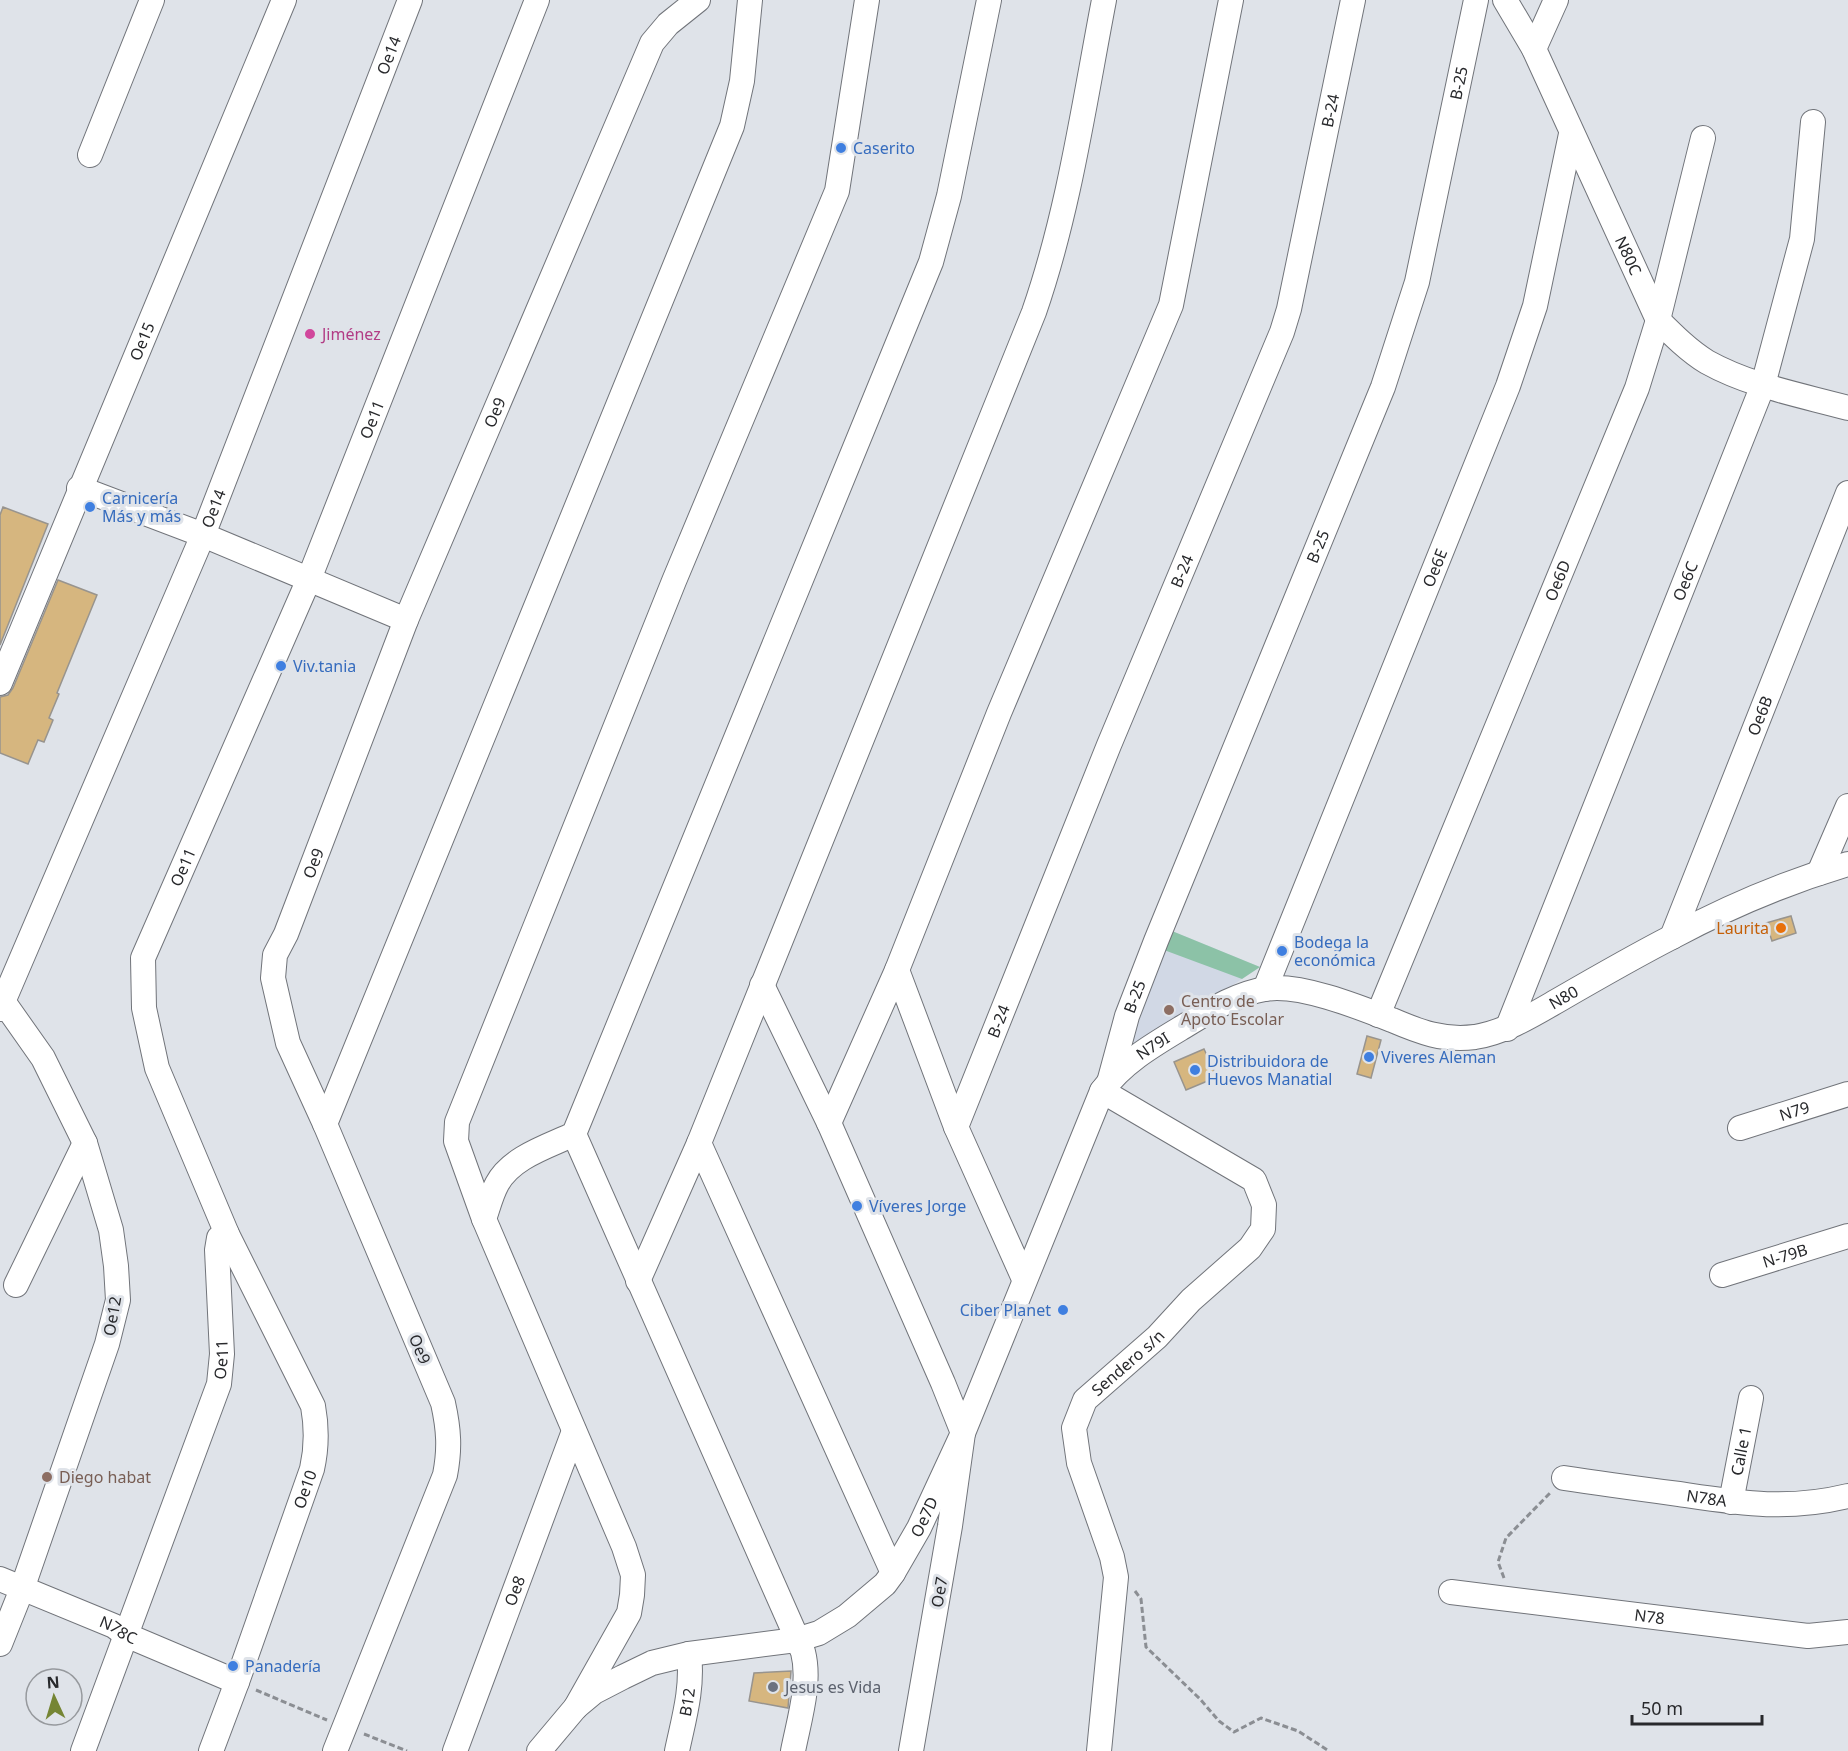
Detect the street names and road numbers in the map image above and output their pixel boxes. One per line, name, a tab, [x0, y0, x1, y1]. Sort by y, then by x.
street label: Oe14	[371, 33, 406, 78]
street label: B-25	[1444, 64, 1473, 102]
street label: B-24	[1316, 92, 1344, 129]
street label: N80C	[1610, 232, 1647, 279]
street label: Oe15	[124, 319, 160, 364]
street label: Oe9	[478, 394, 511, 431]
street label: Oe11	[354, 397, 389, 442]
street label: Oe14	[196, 486, 231, 531]
street label: B-25	[1301, 527, 1334, 566]
street label: Oe6E	[1417, 545, 1452, 590]
street label: B-24	[1165, 551, 1199, 591]
street label: Oe6D	[1539, 557, 1576, 604]
street label: Oe6C	[1667, 558, 1703, 604]
street label: Oe6B	[1742, 693, 1778, 739]
street label: Oe11	[165, 845, 201, 890]
street label: Oe9	[297, 845, 329, 881]
street label: B-25	[1118, 977, 1151, 1016]
street label: N80	[1545, 980, 1582, 1014]
street label: B-24	[982, 1001, 1015, 1041]
street label: N79I	[1131, 1027, 1174, 1065]
street label: N79	[1777, 1096, 1812, 1126]
street label: N-79B	[1760, 1238, 1810, 1273]
street label: Oe12	[98, 1294, 126, 1338]
street label: Sendero s/n	[1086, 1325, 1169, 1401]
street label: Oe9	[404, 1331, 436, 1367]
street label: Oe11	[209, 1339, 233, 1380]
street label: Calle 1	[1725, 1424, 1756, 1477]
street label: Oe10	[288, 1467, 322, 1512]
street label: N78A	[1685, 1484, 1729, 1512]
street label: Oe7D	[905, 1493, 943, 1541]
street label: Oe8	[499, 1573, 530, 1609]
street label: Oe7	[926, 1575, 952, 1609]
street label: N78	[1633, 1604, 1666, 1629]
street label: N78C	[96, 1610, 140, 1649]
street label: B12	[674, 1687, 700, 1718]

